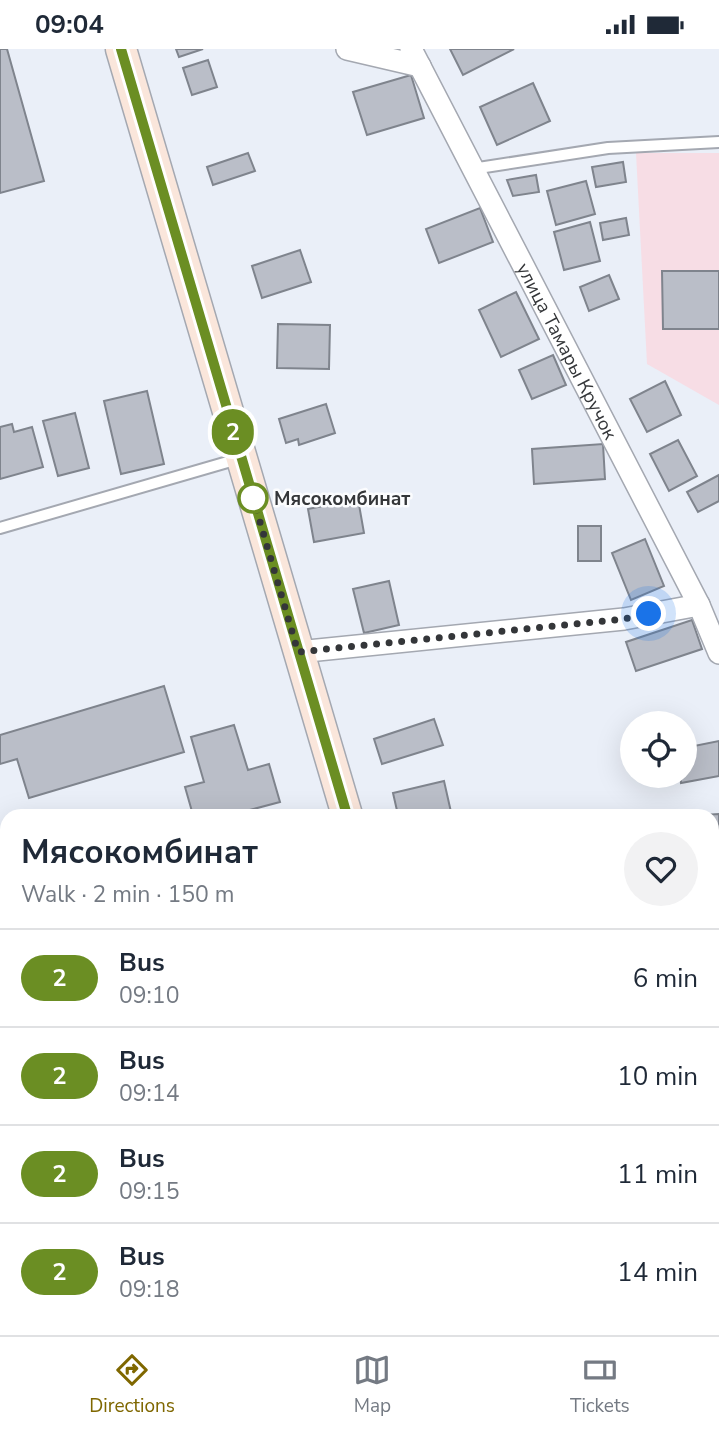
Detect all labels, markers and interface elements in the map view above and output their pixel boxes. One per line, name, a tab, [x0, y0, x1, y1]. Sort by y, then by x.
text: 09:04	[35, 7, 104, 42]
street label: улица Тамары Кручок	[510, 259, 623, 444]
line badge: 2	[210, 409, 256, 455]
text: 2	[226, 416, 240, 448]
marker: Мясокомбинат	[238, 483, 268, 513]
place label: Мясокомбинат	[274, 486, 410, 512]
your location	[631, 596, 666, 631]
map controls	[620, 711, 697, 788]
button: locate	[620, 711, 697, 788]
text: Мясокомбинат	[21, 830, 258, 875]
button: heart	[624, 832, 698, 906]
text: Walk · 2 min · 150 m	[21, 879, 234, 910]
text: Bus	[119, 945, 165, 980]
text: 6 min	[633, 961, 698, 996]
text: 2	[52, 962, 67, 994]
text: 09:10	[119, 980, 179, 1011]
text: Bus	[119, 1043, 165, 1078]
text: 10 min	[617, 1059, 698, 1094]
text: 2	[52, 1060, 67, 1092]
text: 09:14	[119, 1078, 179, 1109]
text: Bus	[119, 1141, 165, 1176]
text: 11 min	[617, 1157, 698, 1192]
text: 2	[52, 1158, 67, 1190]
text: 09:15	[119, 1176, 179, 1207]
text: Bus	[119, 1239, 165, 1274]
text: 14 min	[617, 1255, 698, 1290]
text: 2	[52, 1256, 67, 1288]
text: 09:18	[119, 1274, 179, 1305]
tab: Directions	[89, 1351, 175, 1419]
tab: Map	[353, 1351, 391, 1419]
tab: Tickets	[570, 1351, 630, 1419]

